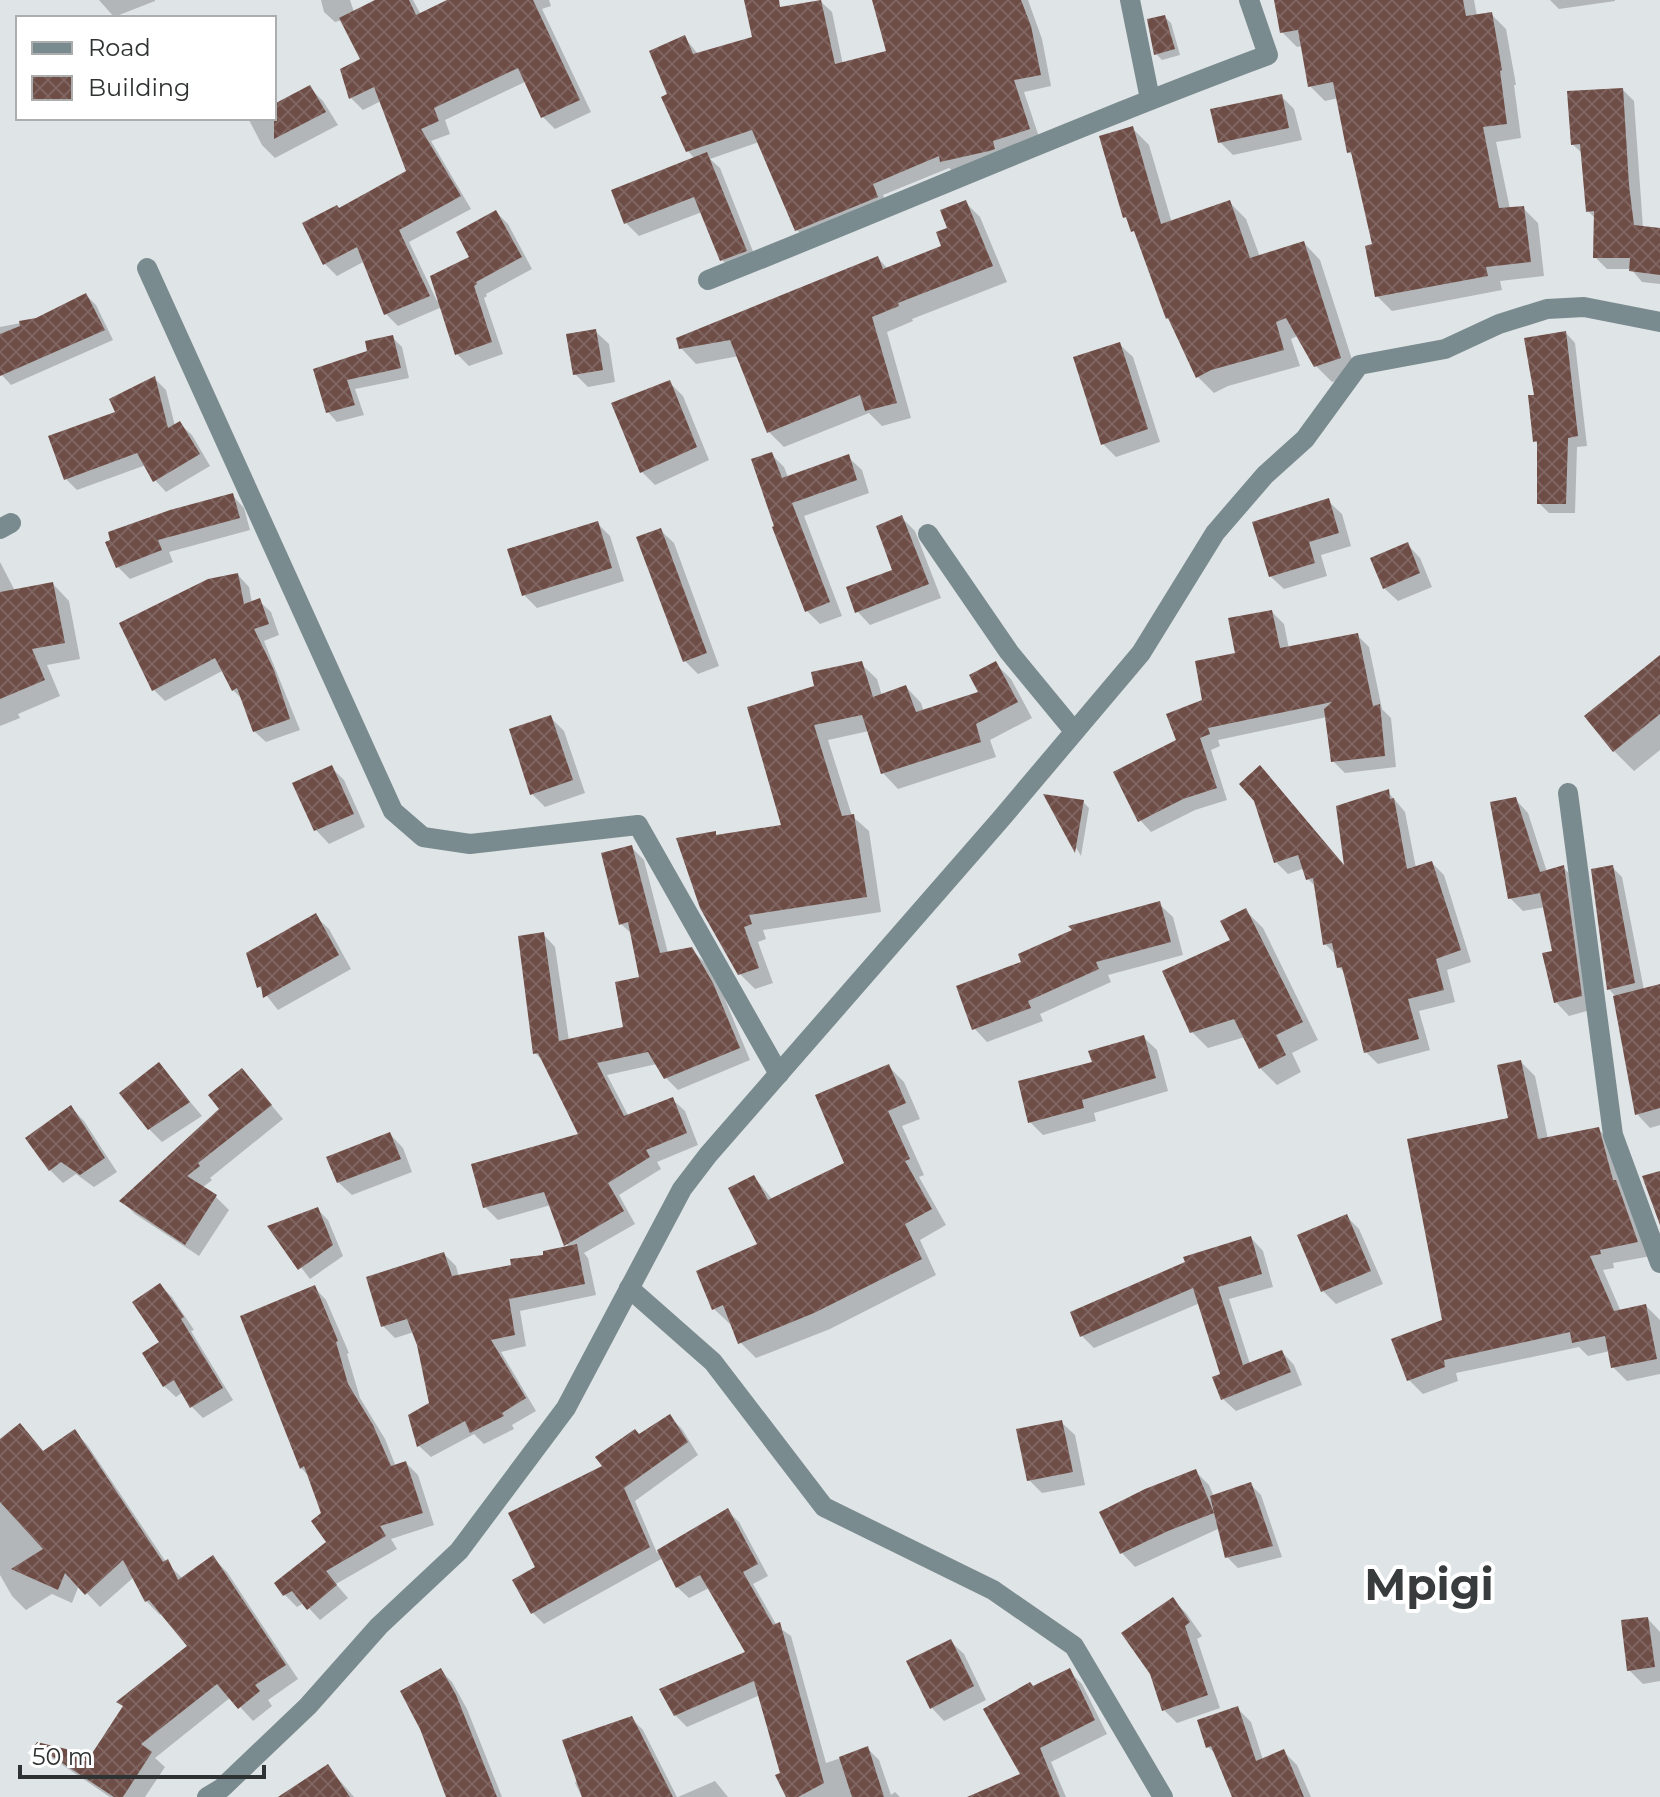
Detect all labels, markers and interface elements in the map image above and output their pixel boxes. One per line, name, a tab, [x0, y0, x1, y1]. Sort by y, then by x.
legend	[16, 16, 276, 120]
text: Road	[88, 33, 151, 62]
text: Building	[88, 73, 191, 102]
district label: Mpigi	[1364, 1557, 1494, 1611]
scale bar	[20, 1729, 264, 1779]
text: 50 m	[32, 1742, 93, 1771]

